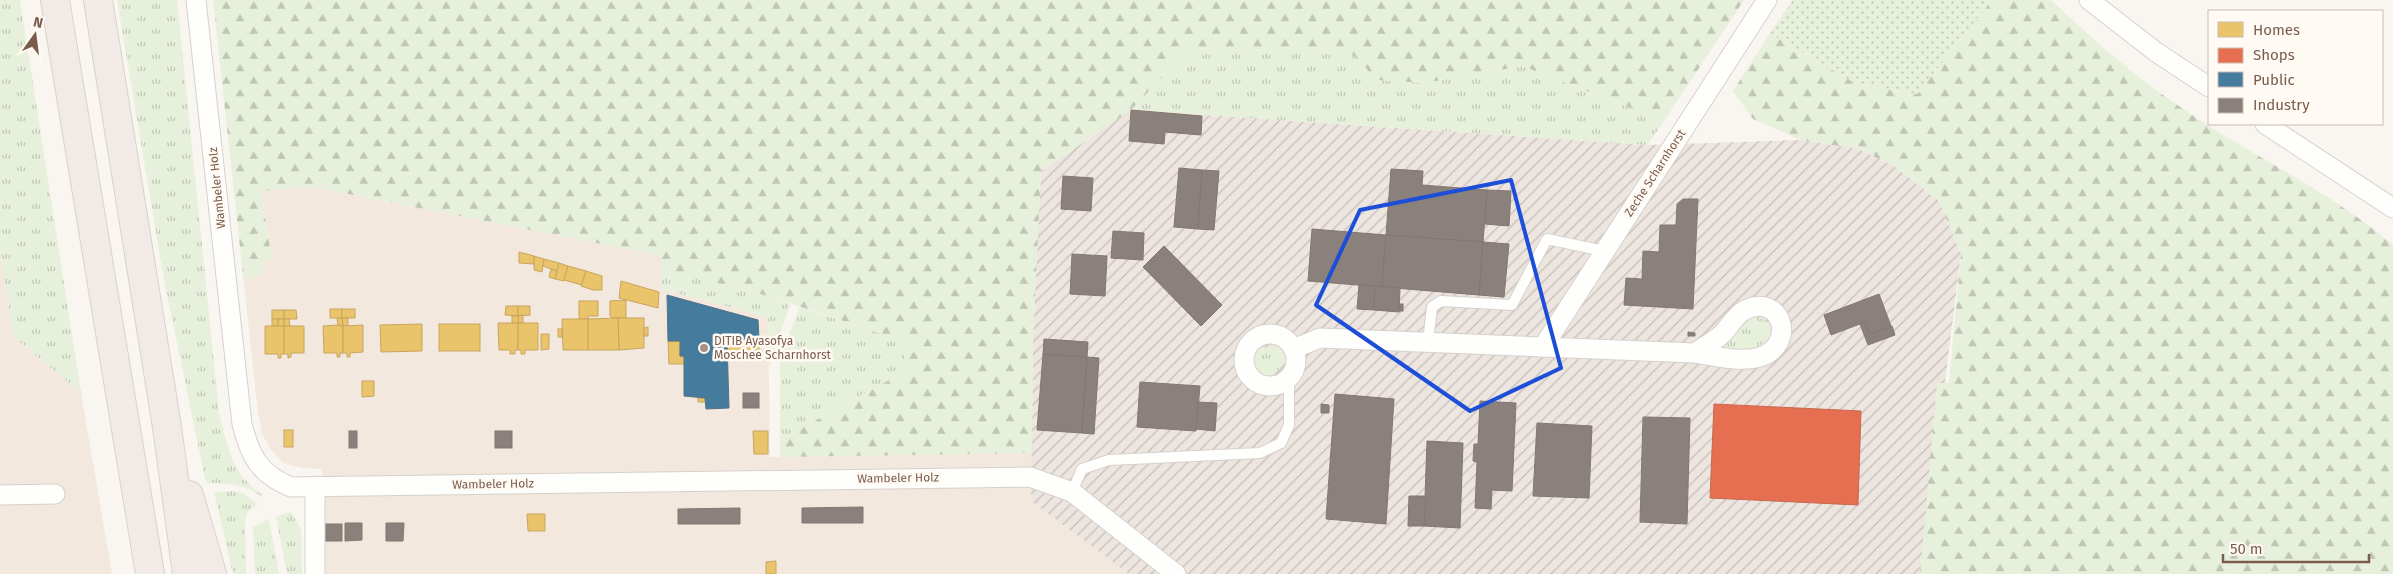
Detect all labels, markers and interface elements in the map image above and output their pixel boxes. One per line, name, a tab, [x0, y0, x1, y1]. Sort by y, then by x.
north arrow	[10, 10, 60, 60]
legend	[2208, 10, 2383, 125]
text: N	[31, 13, 45, 32]
text: Homes	[2253, 21, 2300, 39]
text: Shops	[2253, 46, 2295, 64]
text: Public	[2253, 71, 2295, 89]
text: Industry	[2253, 96, 2310, 114]
street label: Zeche Scharnhorst	[1622, 126, 1689, 219]
street label: Wambeler Holz	[206, 147, 228, 229]
place label: DITIB Ayasofya Moschee Scharnhorst	[714, 334, 832, 362]
marker: DITIB Ayasofya Moschee Scharnhorst	[698, 342, 710, 354]
street label: Wambeler Holz	[857, 470, 939, 486]
street label: Wambeler Holz	[452, 476, 534, 492]
scale bar	[2223, 532, 2369, 564]
text: 50 m	[2230, 540, 2263, 558]

